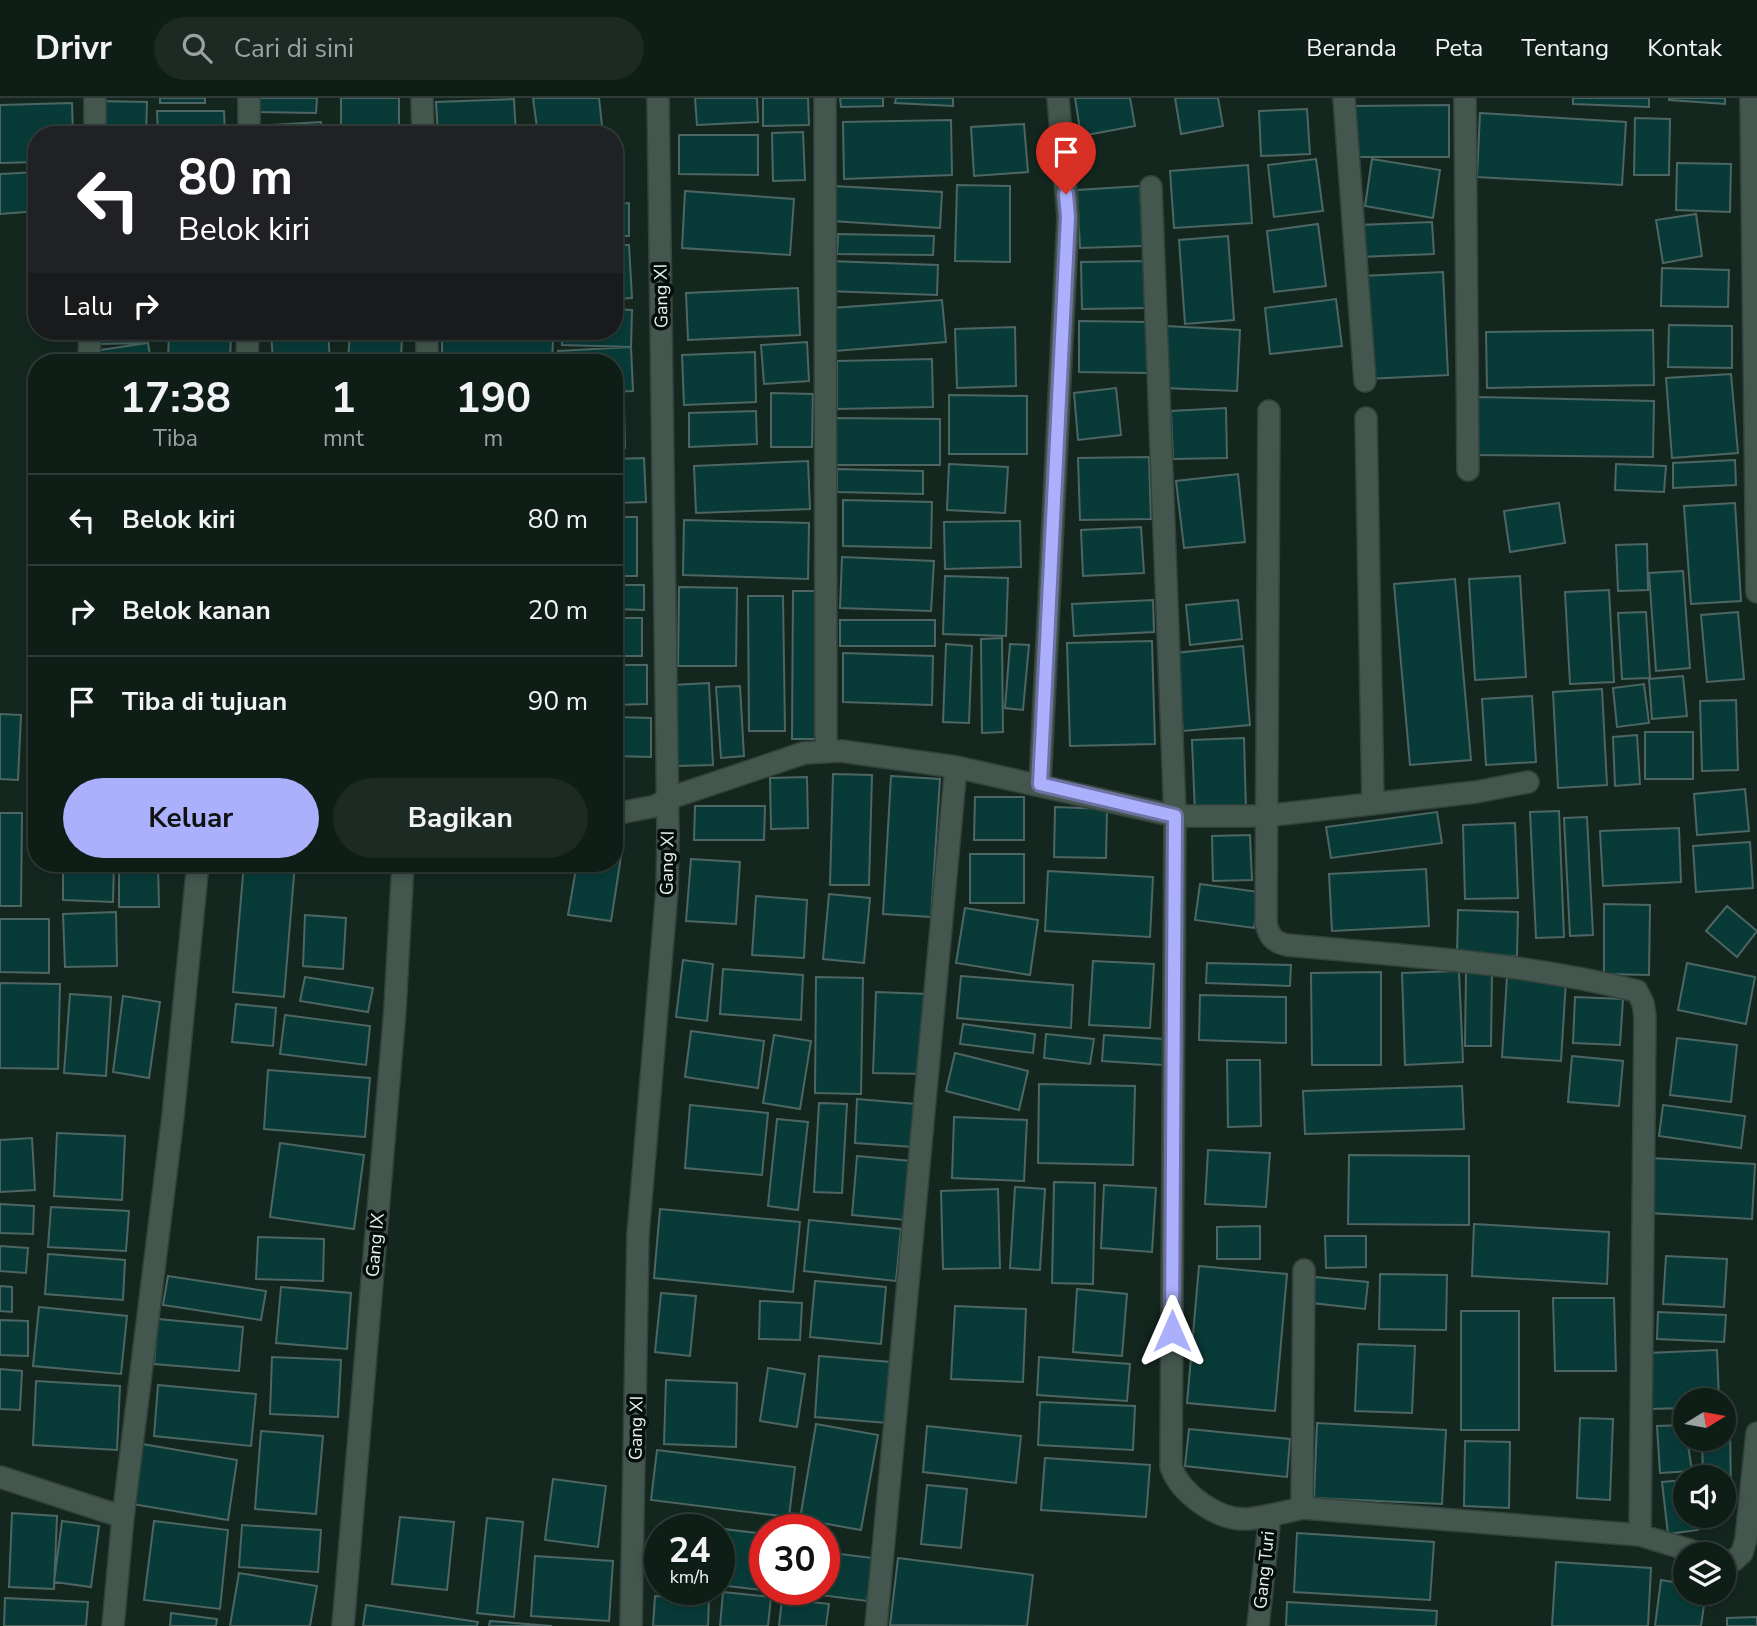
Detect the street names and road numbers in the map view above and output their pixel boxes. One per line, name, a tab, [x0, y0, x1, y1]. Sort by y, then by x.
street label: Gang XI	[648, 264, 674, 328]
street label: Gang XI	[654, 831, 680, 895]
street label: Gang IX	[360, 1212, 390, 1278]
street label: Gang XI	[623, 1396, 649, 1460]
street label: Gang Turi	[1248, 1530, 1280, 1610]

